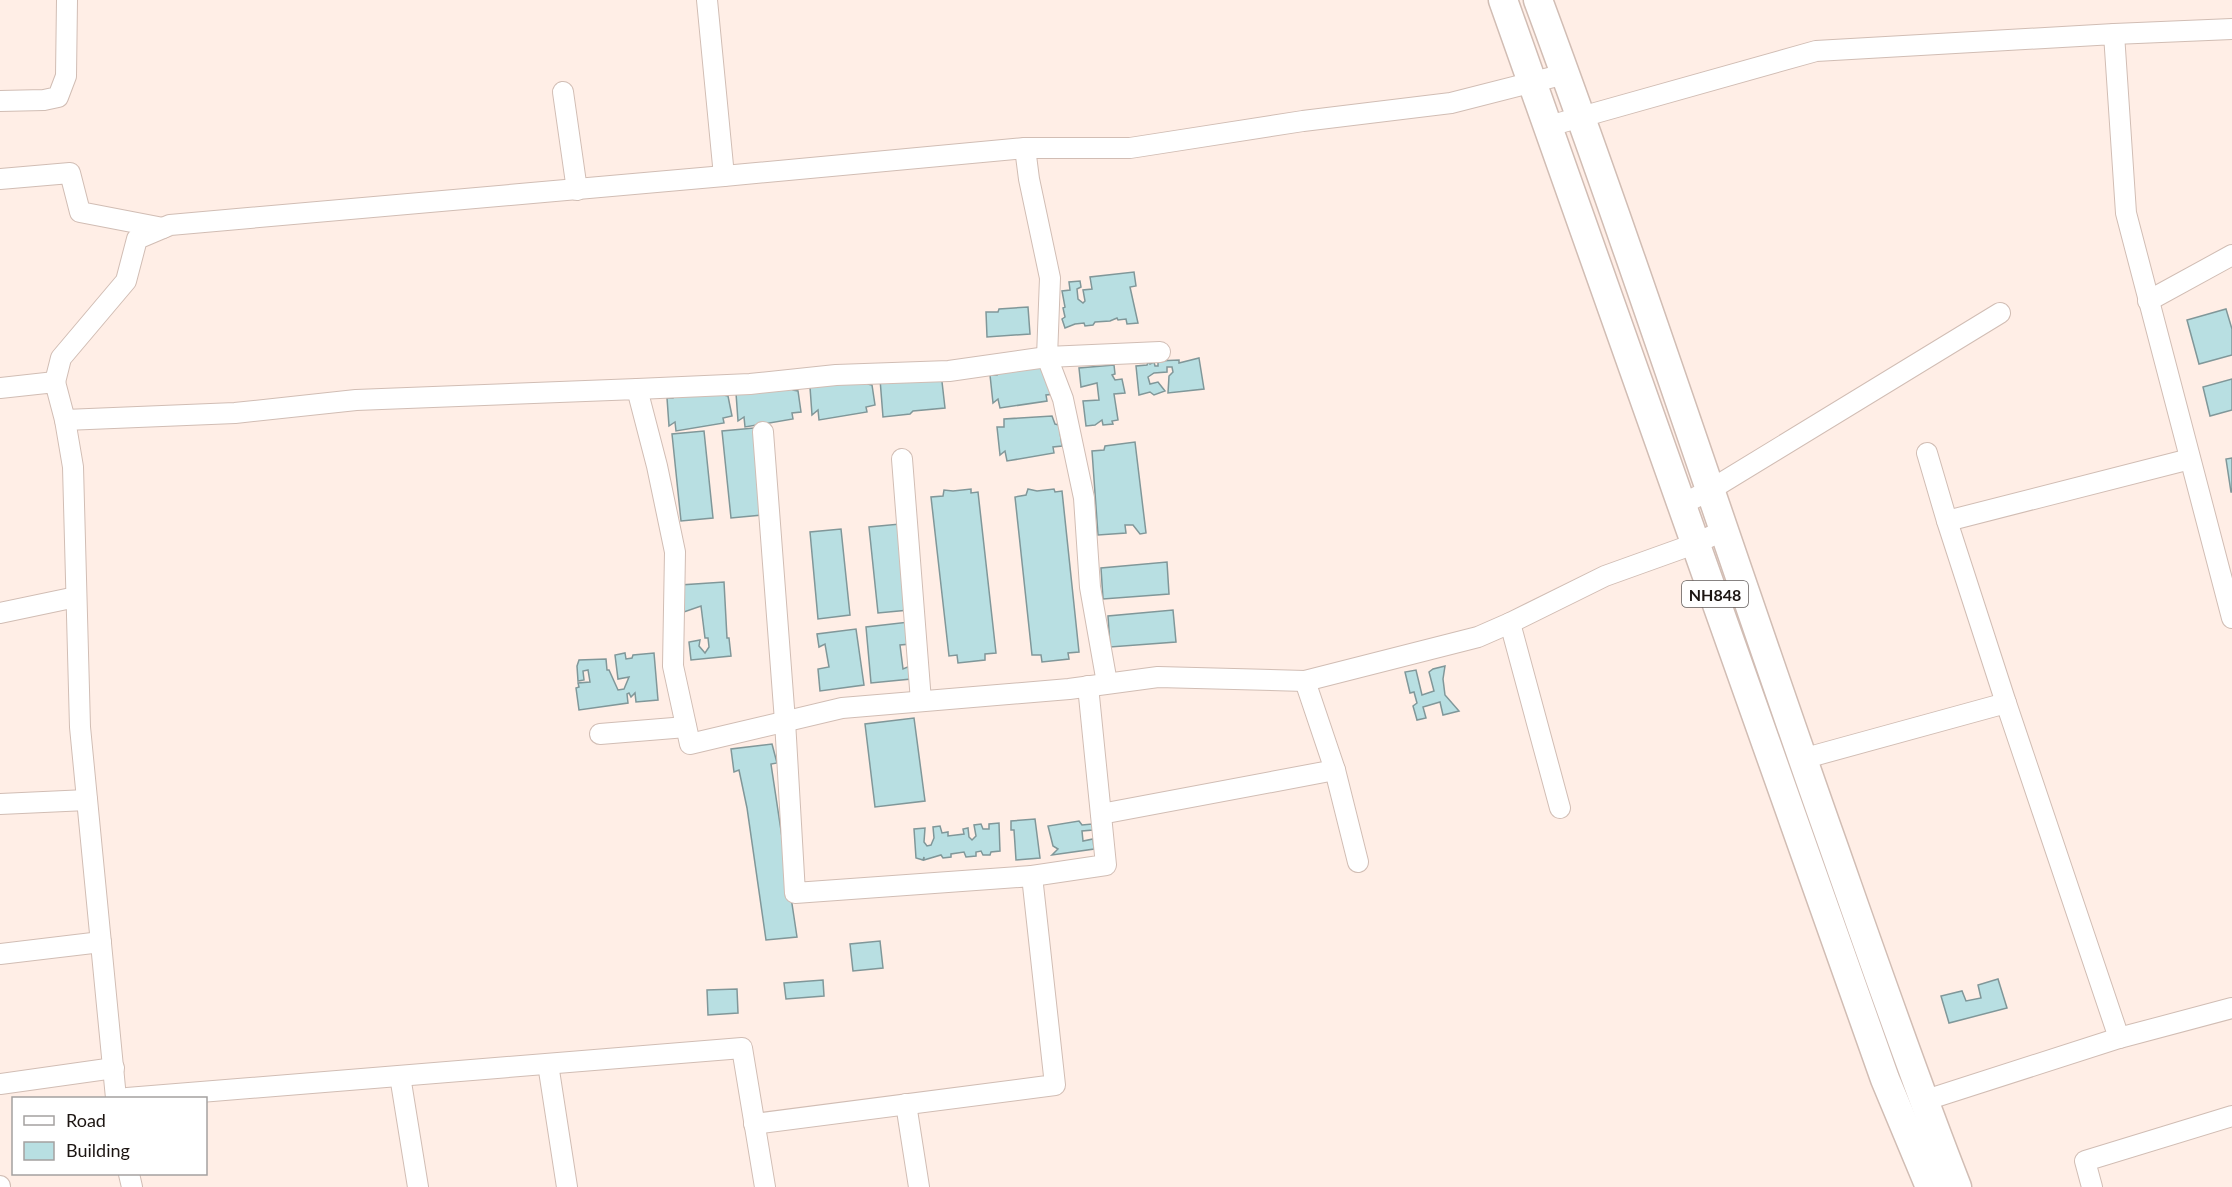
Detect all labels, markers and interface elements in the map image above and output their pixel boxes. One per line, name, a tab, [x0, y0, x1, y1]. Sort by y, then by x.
road number: NH848	[1682, 581, 1748, 607]
legend	[12, 1097, 207, 1175]
text: Road	[66, 1109, 106, 1131]
text: Building	[66, 1139, 130, 1161]

